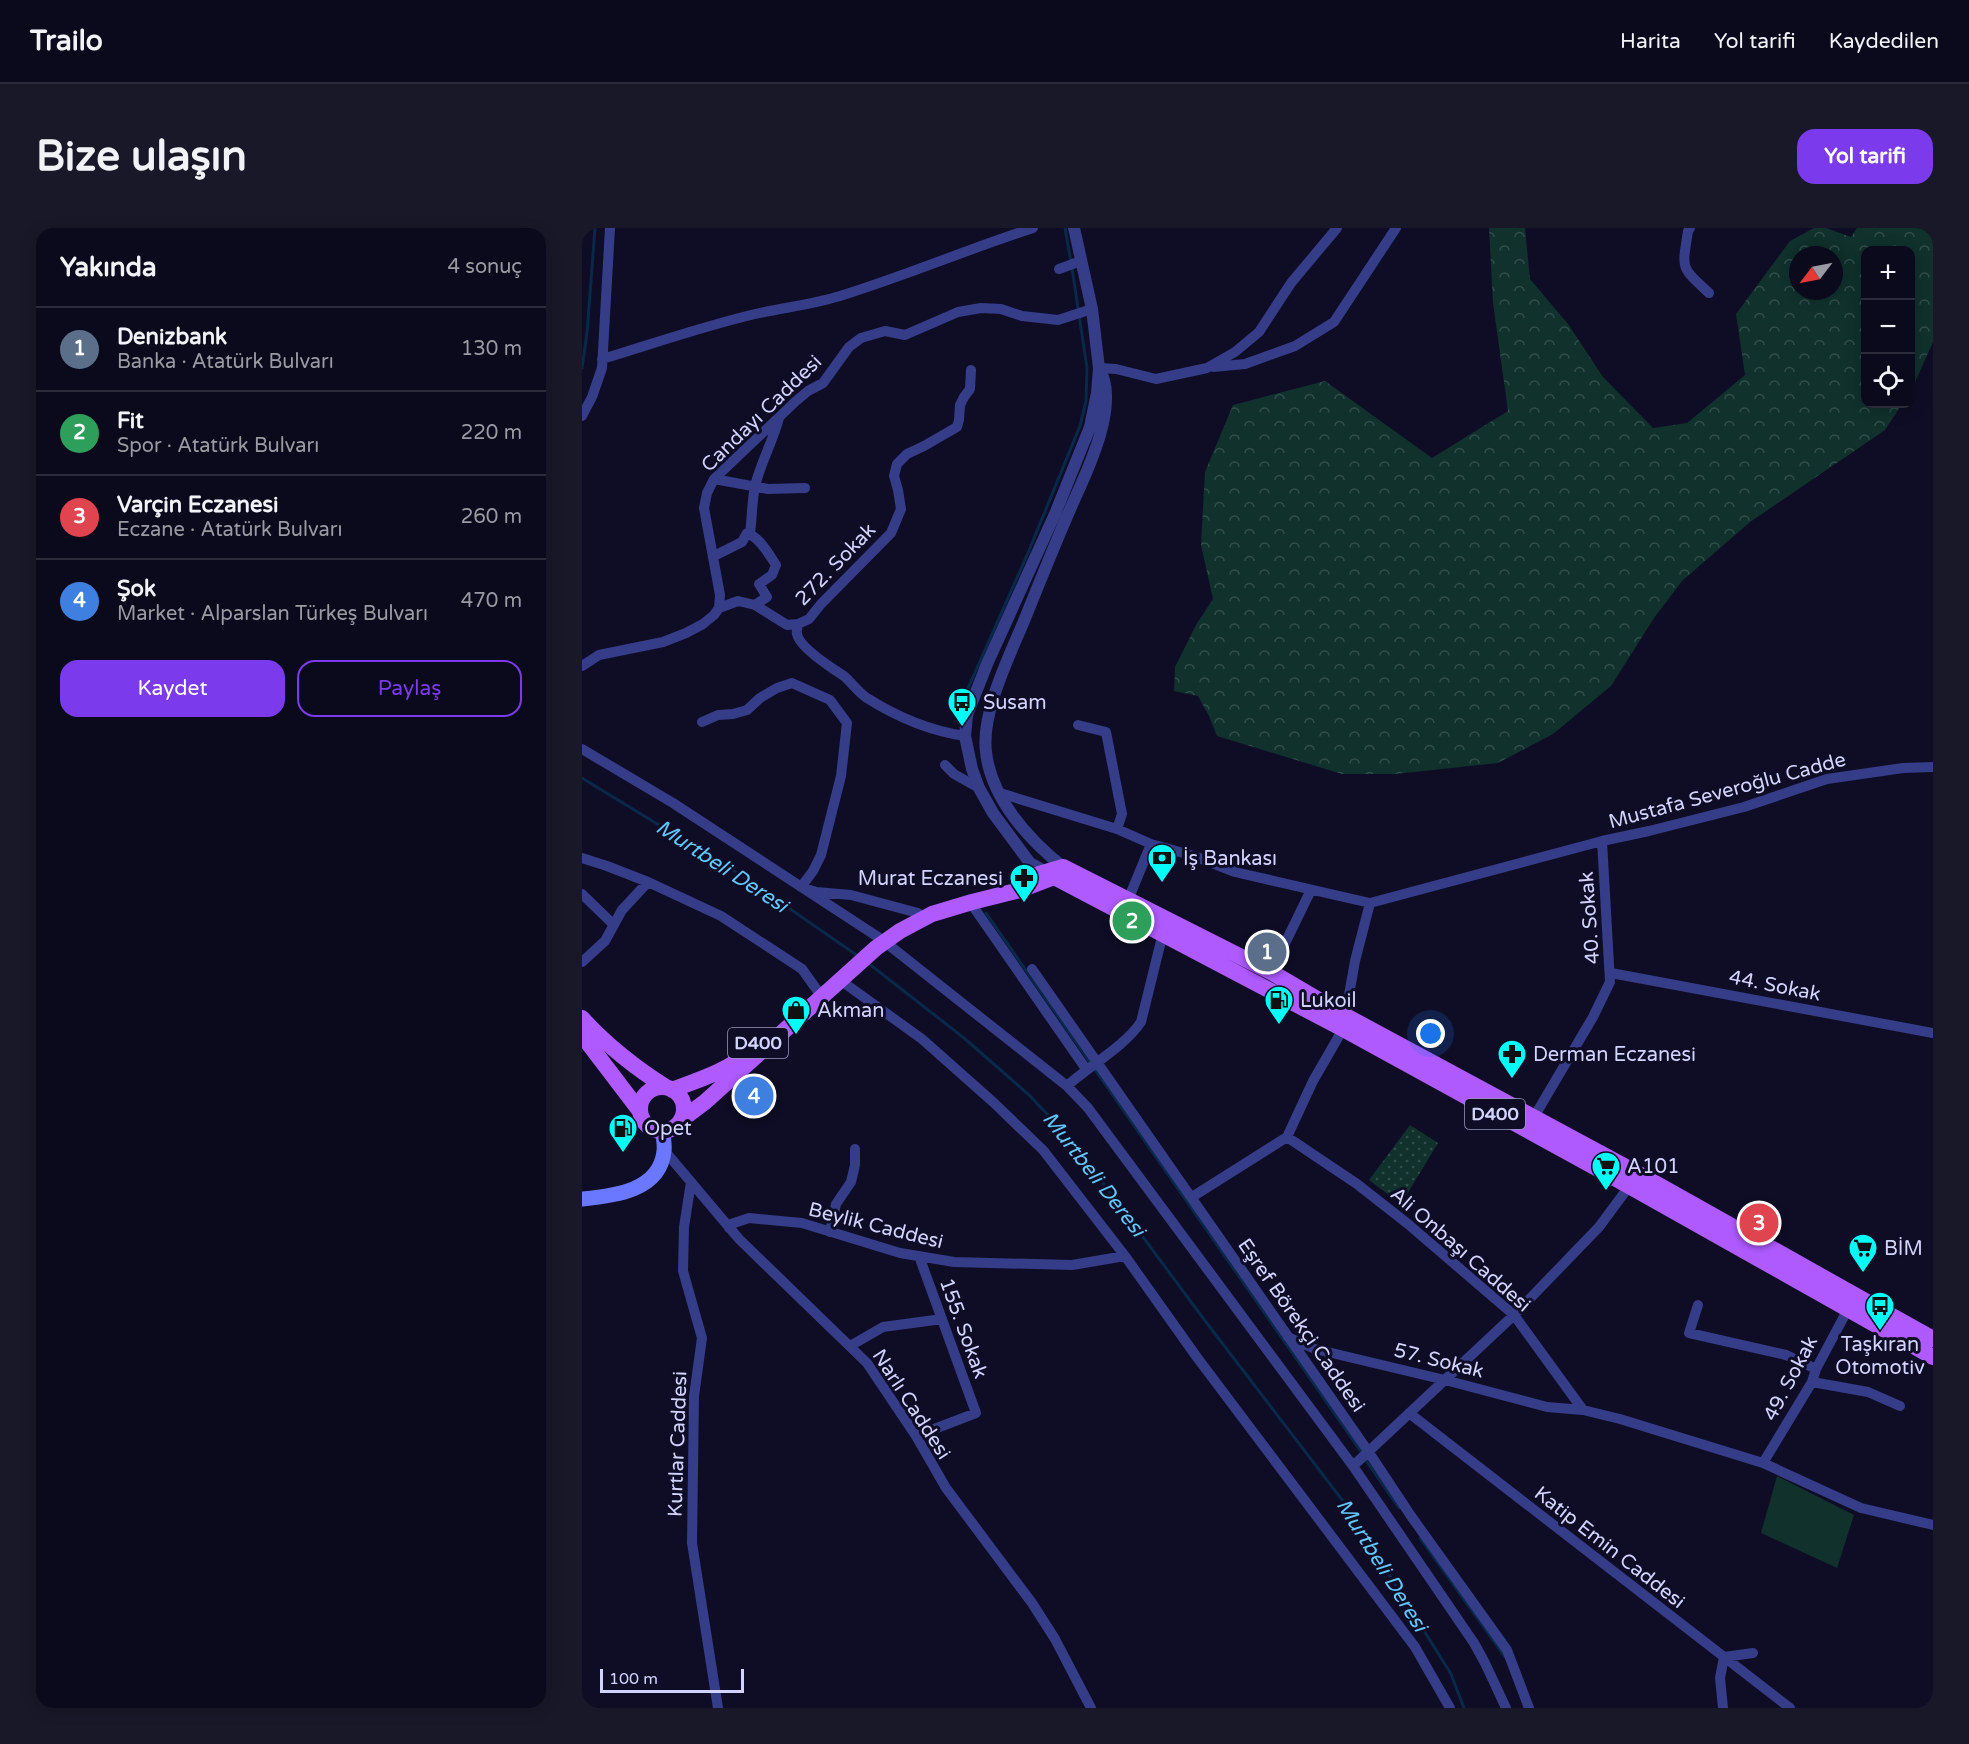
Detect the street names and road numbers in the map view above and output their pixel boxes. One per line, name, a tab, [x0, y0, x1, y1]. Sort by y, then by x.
street label: Candayı Caddesi	[696, 350, 827, 477]
street label: 272. Sokak	[790, 518, 881, 611]
street label: Mustafa Severoğlu Cadde	[1606, 748, 1849, 834]
street label: 40. Sokak	[1575, 871, 1605, 965]
street label: 44. Sokak	[1727, 965, 1823, 1007]
road number: D400	[728, 1028, 788, 1058]
road number: D400	[1465, 1099, 1525, 1129]
street label: Ali Onbaşı Caddesi	[1385, 1182, 1535, 1317]
street label: Beylik Caddesi	[806, 1198, 946, 1254]
street label: Eşref Börekçi Caddesi	[1232, 1234, 1370, 1417]
street label: 155. Sokak	[934, 1275, 992, 1382]
street label: 49. Sokak	[1758, 1332, 1823, 1425]
street label: 57. Sokak	[1391, 1338, 1486, 1384]
street label: Narlı Caddesi	[867, 1345, 956, 1464]
street label: Kurtlar Caddesi	[663, 1371, 693, 1518]
street label: Katip Emin Caddesi	[1529, 1482, 1689, 1614]

